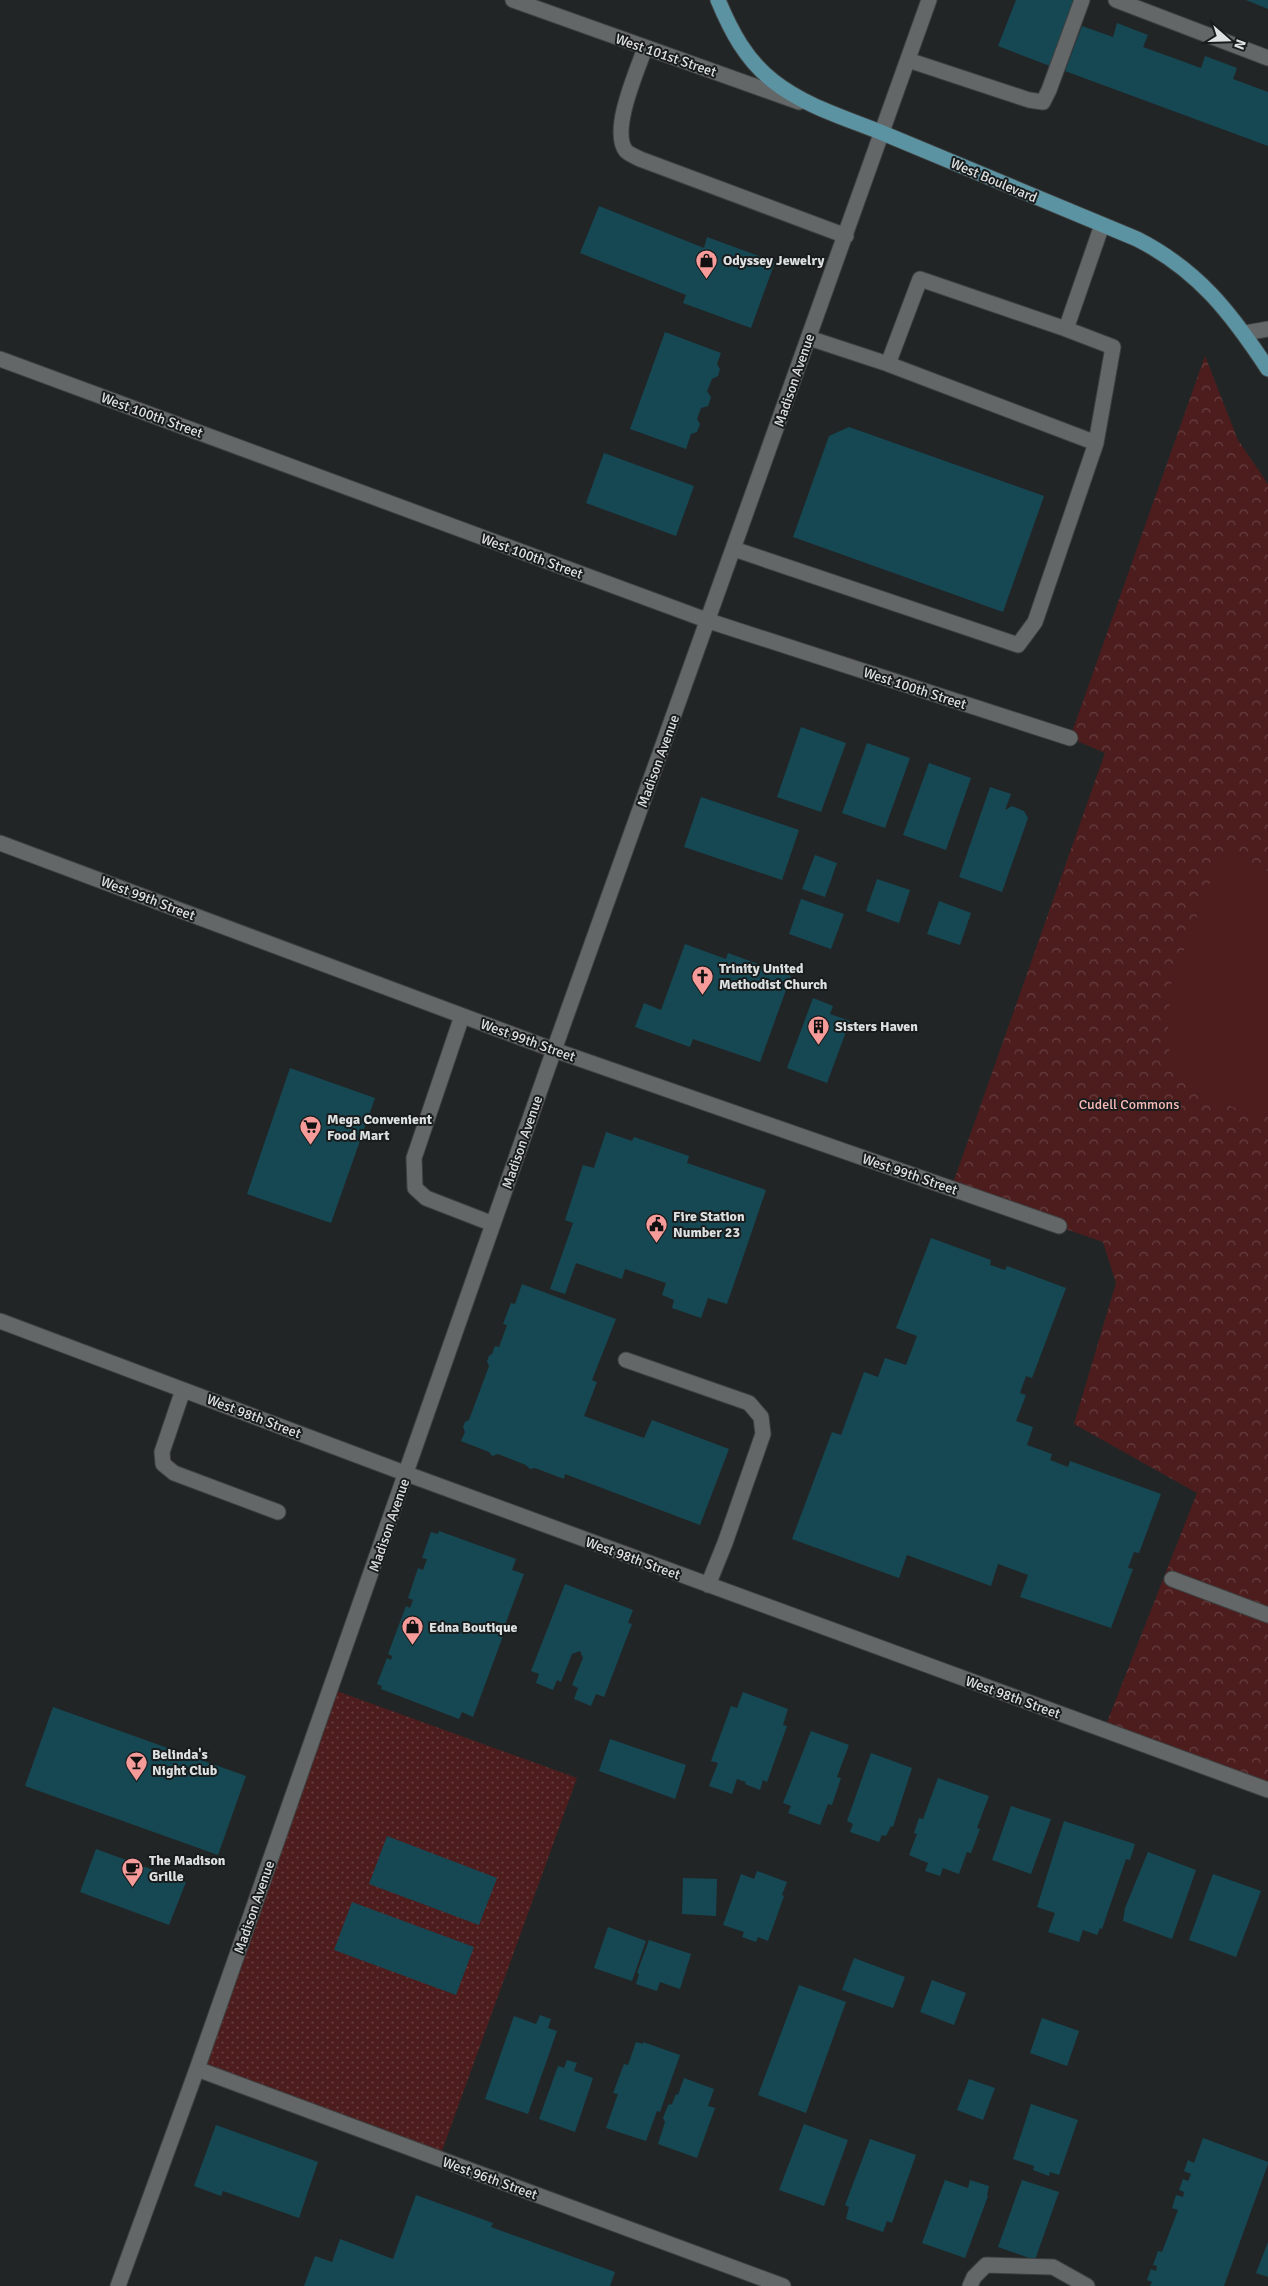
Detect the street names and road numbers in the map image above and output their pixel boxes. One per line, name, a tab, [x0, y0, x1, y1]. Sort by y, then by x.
street label: West 101st Street	[613, 30, 719, 81]
street label: West Boulevard	[948, 155, 1040, 206]
street label: Madison Avenue	[771, 331, 818, 429]
street label: West 100th Street	[99, 389, 205, 442]
street label: West 100th Street	[479, 530, 585, 583]
street label: West 100th Street	[861, 664, 969, 713]
street label: Madison Avenue	[634, 712, 683, 810]
street label: West 99th Street	[98, 873, 197, 924]
street label: West 99th Street	[478, 1015, 578, 1066]
street label: Madison Avenue	[499, 1093, 546, 1191]
street label: West 99th Street	[860, 1150, 960, 1199]
street label: West 98th Street	[204, 1391, 303, 1442]
street label: Madison Avenue	[366, 1476, 413, 1574]
street label: West 98th Street	[583, 1533, 683, 1584]
street label: West 98th Street	[963, 1672, 1063, 1723]
street label: Madison Avenue	[231, 1858, 278, 1956]
street label: West 96th Street	[440, 2153, 540, 2204]

